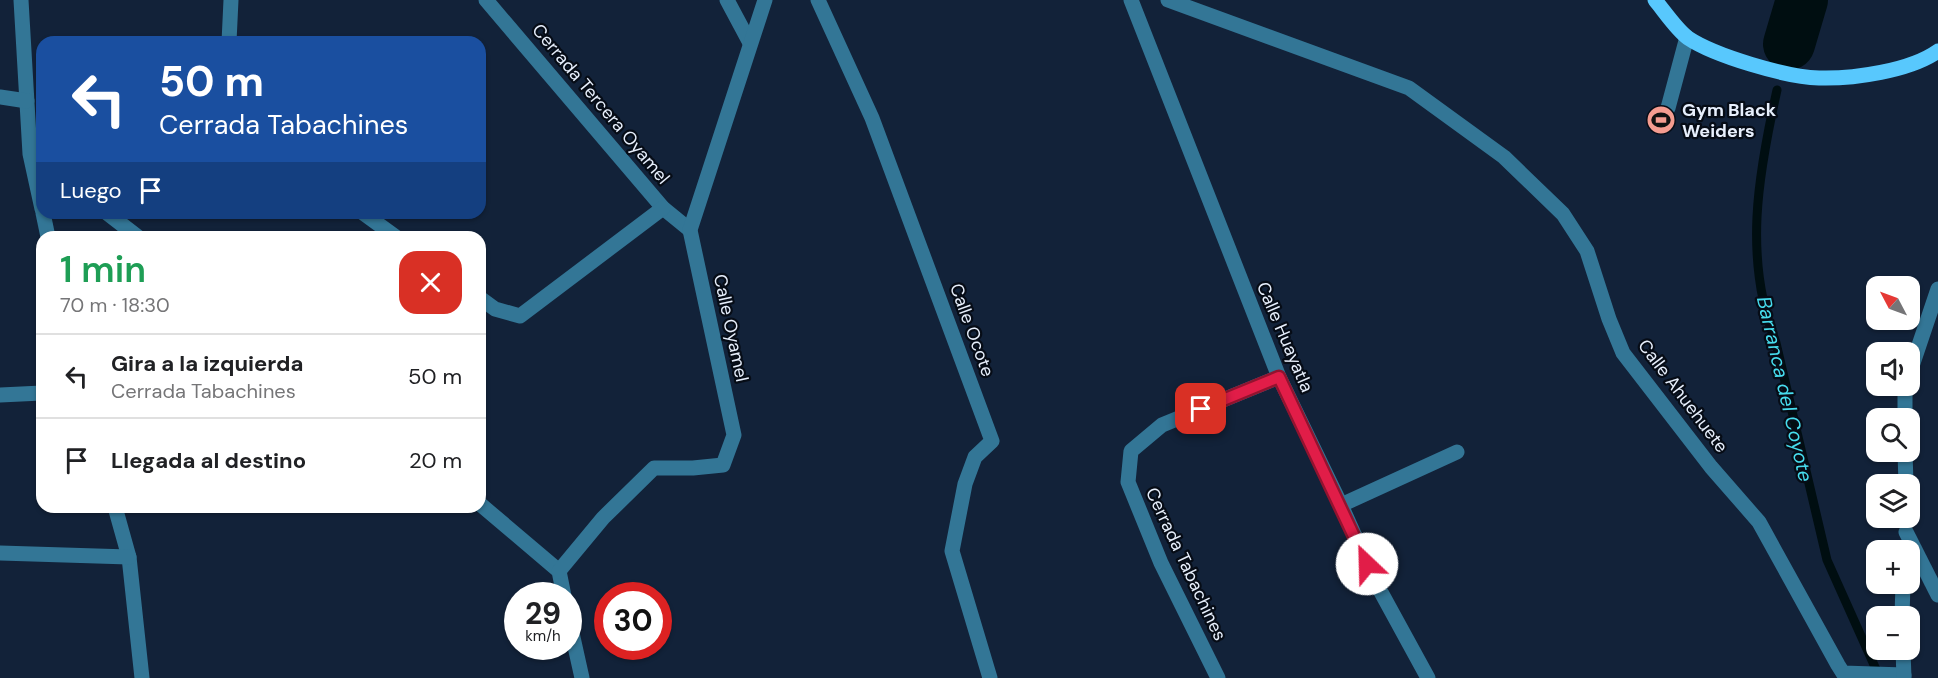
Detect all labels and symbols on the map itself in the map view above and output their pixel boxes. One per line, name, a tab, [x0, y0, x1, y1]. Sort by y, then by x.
street label: Cerrada Tercera Oyamel	[527, 19, 675, 189]
place label: Gym Black Weiders	[1682, 98, 1777, 143]
sports icon: Gym Black Weiders	[1645, 104, 1677, 136]
street label: Calle Oyamel	[708, 272, 754, 384]
north arrow	[1866, 276, 1920, 330]
street label: Calle Huayatla	[1251, 278, 1319, 396]
street label: Calle Ocote	[944, 280, 1000, 380]
water label: Barranca del Coyote	[1751, 294, 1819, 484]
street label: Calle Ahuehuete	[1632, 334, 1734, 458]
pin	[1175, 383, 1226, 434]
street label: Cerrada Tabachines	[1140, 484, 1232, 644]
position arrow	[1335, 532, 1399, 596]
speed limit sign: 30	[594, 582, 672, 660]

